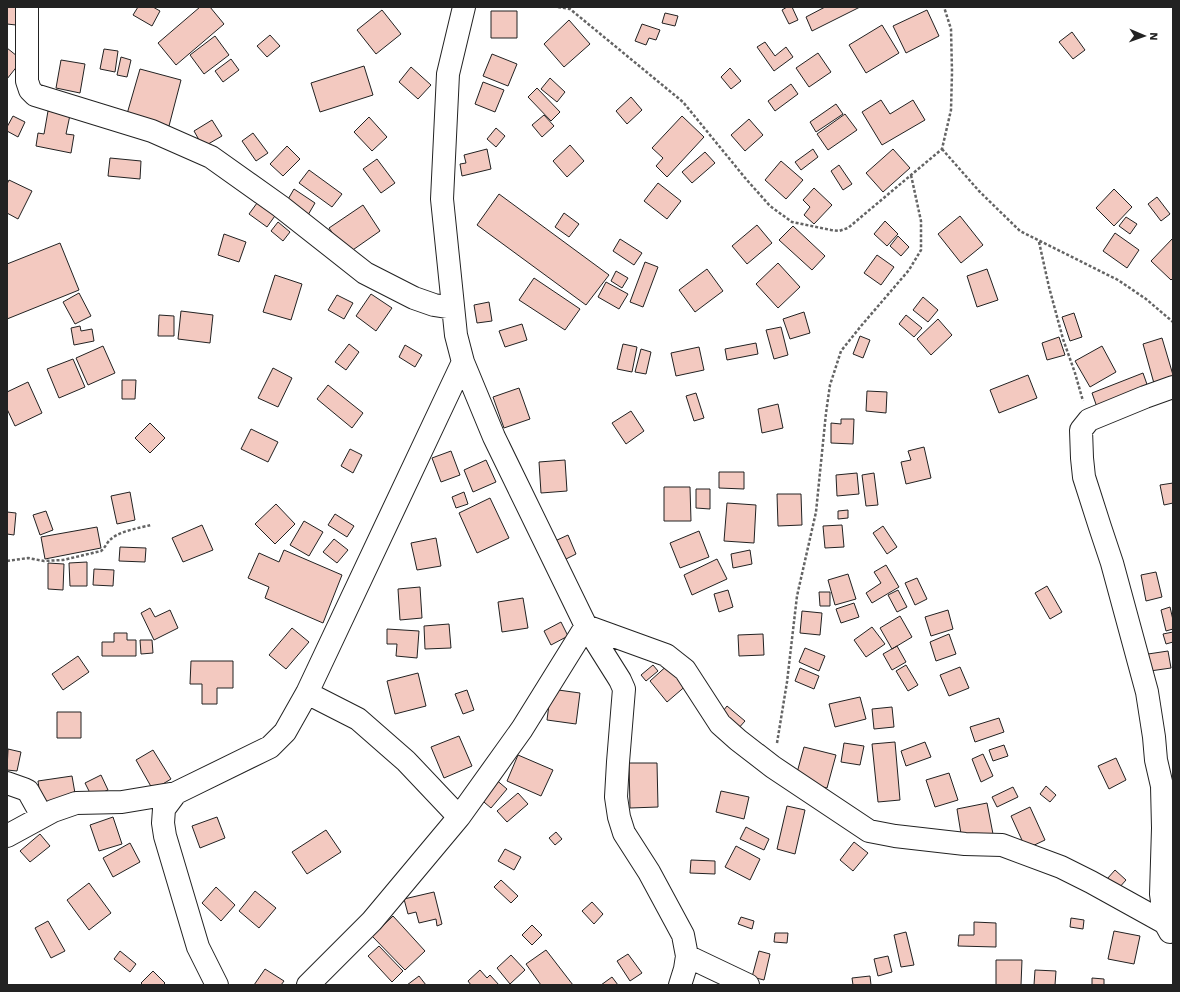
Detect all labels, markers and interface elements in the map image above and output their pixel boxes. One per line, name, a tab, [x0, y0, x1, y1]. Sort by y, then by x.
north arrow	[1124, 16, 1164, 56]
text: N	[1147, 32, 1160, 41]

